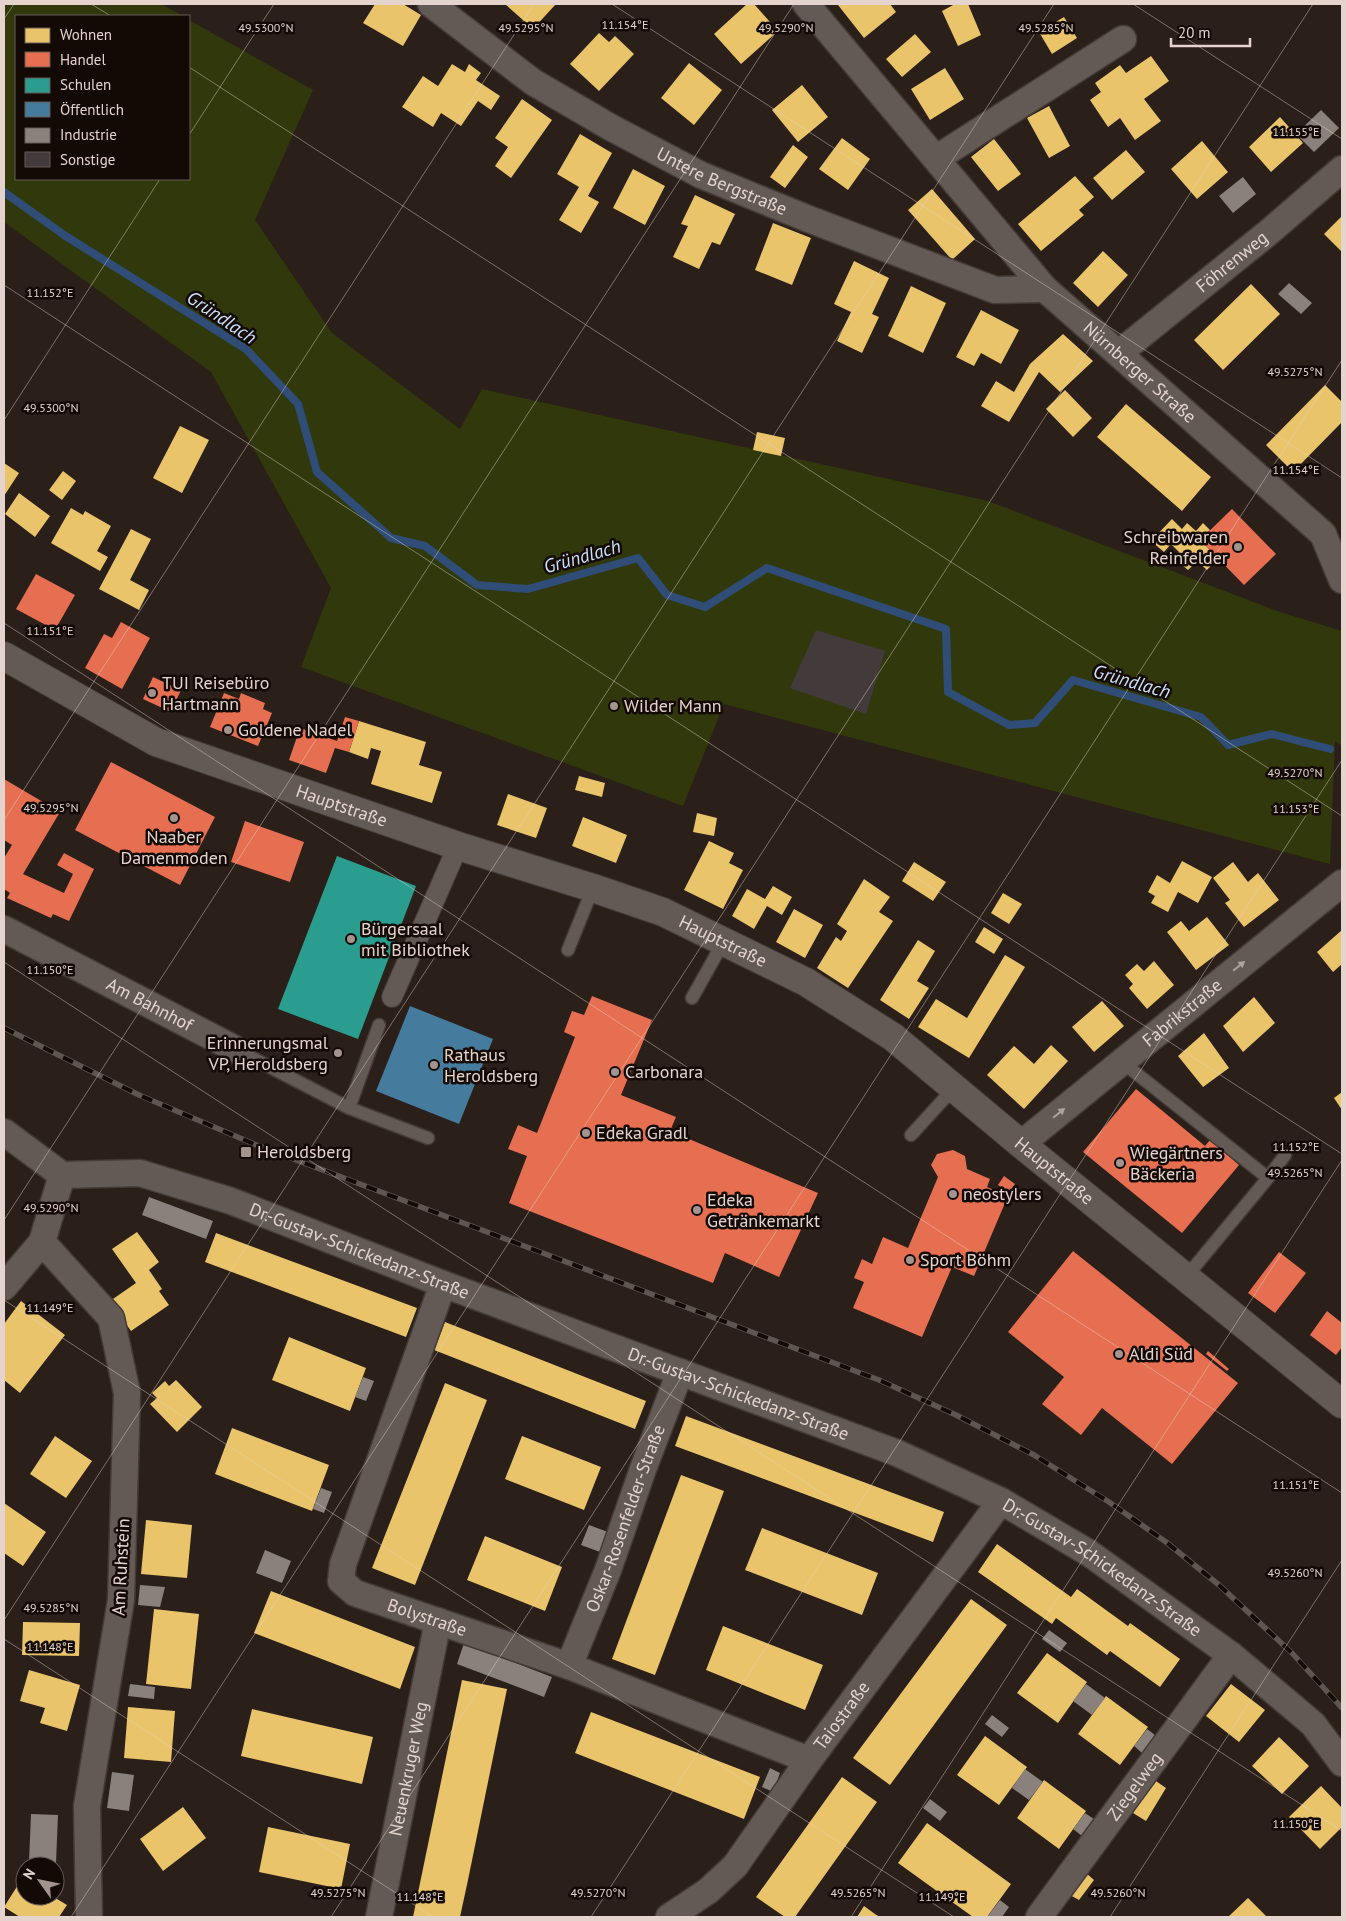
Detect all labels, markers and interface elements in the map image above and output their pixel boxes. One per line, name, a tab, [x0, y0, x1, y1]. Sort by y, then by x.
legend	[15, 15, 190, 180]
scale bar	[1171, 15, 1250, 47]
text: 11.154°E	[602, 17, 648, 32]
text: 49.5300°N	[239, 20, 293, 35]
text: 49.5295°N	[499, 20, 553, 35]
text: 49.5290°N	[759, 20, 813, 35]
text: 49.5285°N	[1019, 20, 1073, 35]
text: 20 m	[1178, 23, 1211, 42]
text: Wohnen	[60, 25, 112, 44]
text: Handel	[60, 50, 106, 69]
text: Schulen	[60, 75, 111, 94]
text: Öffentlich	[60, 100, 124, 119]
text: 11.155°E	[1273, 124, 1319, 139]
text: Industrie	[60, 125, 117, 144]
street label: Untere Bergstraße	[653, 142, 791, 220]
text: Sonstige	[60, 150, 115, 169]
street label: Föhrenweg	[1191, 226, 1272, 297]
text: 11.152°E	[27, 285, 73, 300]
water label: Gründlach	[183, 285, 261, 349]
street label: Nürnberger Straße	[1079, 316, 1201, 428]
text: 49.5275°N	[1268, 364, 1322, 379]
text: 49.5300°N	[24, 400, 78, 415]
text: 11.154°E	[1273, 462, 1319, 477]
place label: Schreibwaren Reinfelder	[1124, 525, 1228, 569]
water label: Gründlach	[541, 534, 623, 578]
marker: Schreibwaren Reinfelder	[1232, 541, 1244, 553]
text: 11.151°E	[27, 623, 73, 638]
water label: Gründlach	[1091, 659, 1173, 703]
place label: TUI Reisebüro Hartmann	[162, 671, 270, 715]
marker: TUI Reisebüro Hartmann	[146, 687, 158, 699]
place label: Wilder Mann	[624, 694, 722, 717]
marker: Wilder Mann	[608, 700, 620, 712]
place label: Goldene Nadel	[238, 718, 352, 741]
marker: Goldene Nadel	[222, 724, 234, 736]
text: 49.5270°N	[1268, 765, 1322, 780]
street label: Hauptstraße	[293, 779, 391, 832]
text: 49.5295°N	[24, 800, 78, 815]
text: 11.153°E	[1273, 801, 1319, 816]
marker: Naaber Damenmoden	[168, 812, 180, 824]
place label: Naaber Damenmoden	[120, 825, 228, 869]
street label: Hauptstraße	[675, 910, 771, 972]
place label: Bürgersaal mit Bibliothek	[361, 917, 470, 961]
marker: Bürgersaal mit Bibliothek	[345, 933, 357, 945]
one-way arrow	[1232, 961, 1245, 972]
text: 11.150°E	[27, 962, 73, 977]
street label: Am Bahnhof	[103, 972, 198, 1037]
street label: Fabrikstraße	[1138, 973, 1227, 1052]
place label: Erinnerungsmal VP, Heroldsberg	[207, 1031, 329, 1075]
place label: Rathaus Heroldsberg	[444, 1043, 538, 1087]
marker: Erinnerungsmal VP, Heroldsberg	[332, 1047, 344, 1059]
marker: Rathaus Heroldsberg	[428, 1059, 440, 1071]
place label: Carbonara	[625, 1060, 703, 1083]
marker: Carbonara	[609, 1066, 621, 1078]
one-way arrow	[1052, 1107, 1065, 1118]
place label: Edeka Gradl	[596, 1121, 689, 1144]
marker: Edeka Gradl	[580, 1127, 592, 1139]
street label: Hauptstraße	[1010, 1132, 1099, 1209]
text: 11.152°E	[1273, 1139, 1319, 1154]
place label: Heroldsberg	[257, 1140, 351, 1163]
place label: Wiegärtners Bäckeria	[1130, 1141, 1223, 1185]
marker: Heroldsberg	[239, 1145, 253, 1159]
marker: Wiegärtners Bäckeria	[1114, 1157, 1126, 1169]
text: 49.5265°N	[1268, 1165, 1322, 1180]
place label: neostylers	[963, 1182, 1042, 1205]
place label: Edeka Getränkemarkt	[707, 1188, 820, 1232]
marker: neostylers	[947, 1188, 959, 1200]
street label: Dr.-Gustav-Schickedanz-Straße	[246, 1197, 473, 1304]
text: 49.5290°N	[24, 1200, 78, 1215]
marker: Edeka Getränkemarkt	[691, 1204, 703, 1216]
place label: Sport Böhm	[920, 1248, 1011, 1271]
marker: Sport Böhm	[904, 1254, 916, 1266]
text: 11.149°E	[27, 1300, 73, 1315]
street label: Dr.-Gustav-Schickedanz-Straße	[625, 1342, 852, 1445]
place label: Aldi Süd	[1129, 1342, 1193, 1365]
marker: Aldi Süd	[1113, 1348, 1125, 1360]
street label: Oskar-Rosenfelder-Straße	[580, 1421, 670, 1616]
text: 11.151°E	[1273, 1477, 1319, 1492]
street label: Dr.-Gustav-Schickedanz-Straße	[999, 1493, 1207, 1641]
street label: Am Ruhstein	[106, 1518, 135, 1616]
text: 49.5260°N	[1268, 1565, 1322, 1580]
street label: Bolystraße	[385, 1593, 470, 1641]
text: 49.5285°N	[24, 1600, 78, 1615]
text: 11.148°E	[27, 1639, 73, 1654]
street label: Taiostraße	[808, 1676, 874, 1754]
street label: Neuenkruger Weg	[383, 1700, 433, 1838]
street label: Ziegelweg	[1102, 1747, 1167, 1825]
text: 11.150°E	[1273, 1816, 1319, 1831]
north arrow	[15, 1856, 65, 1906]
text: N	[19, 1865, 39, 1883]
text: 49.5275°N	[311, 1885, 365, 1900]
text: 49.5270°N	[571, 1885, 625, 1900]
text: 49.5265°N	[831, 1885, 885, 1900]
text: 49.5260°N	[1091, 1885, 1145, 1900]
text: 11.148°E	[397, 1889, 443, 1904]
text: 11.149°E	[919, 1889, 965, 1904]

